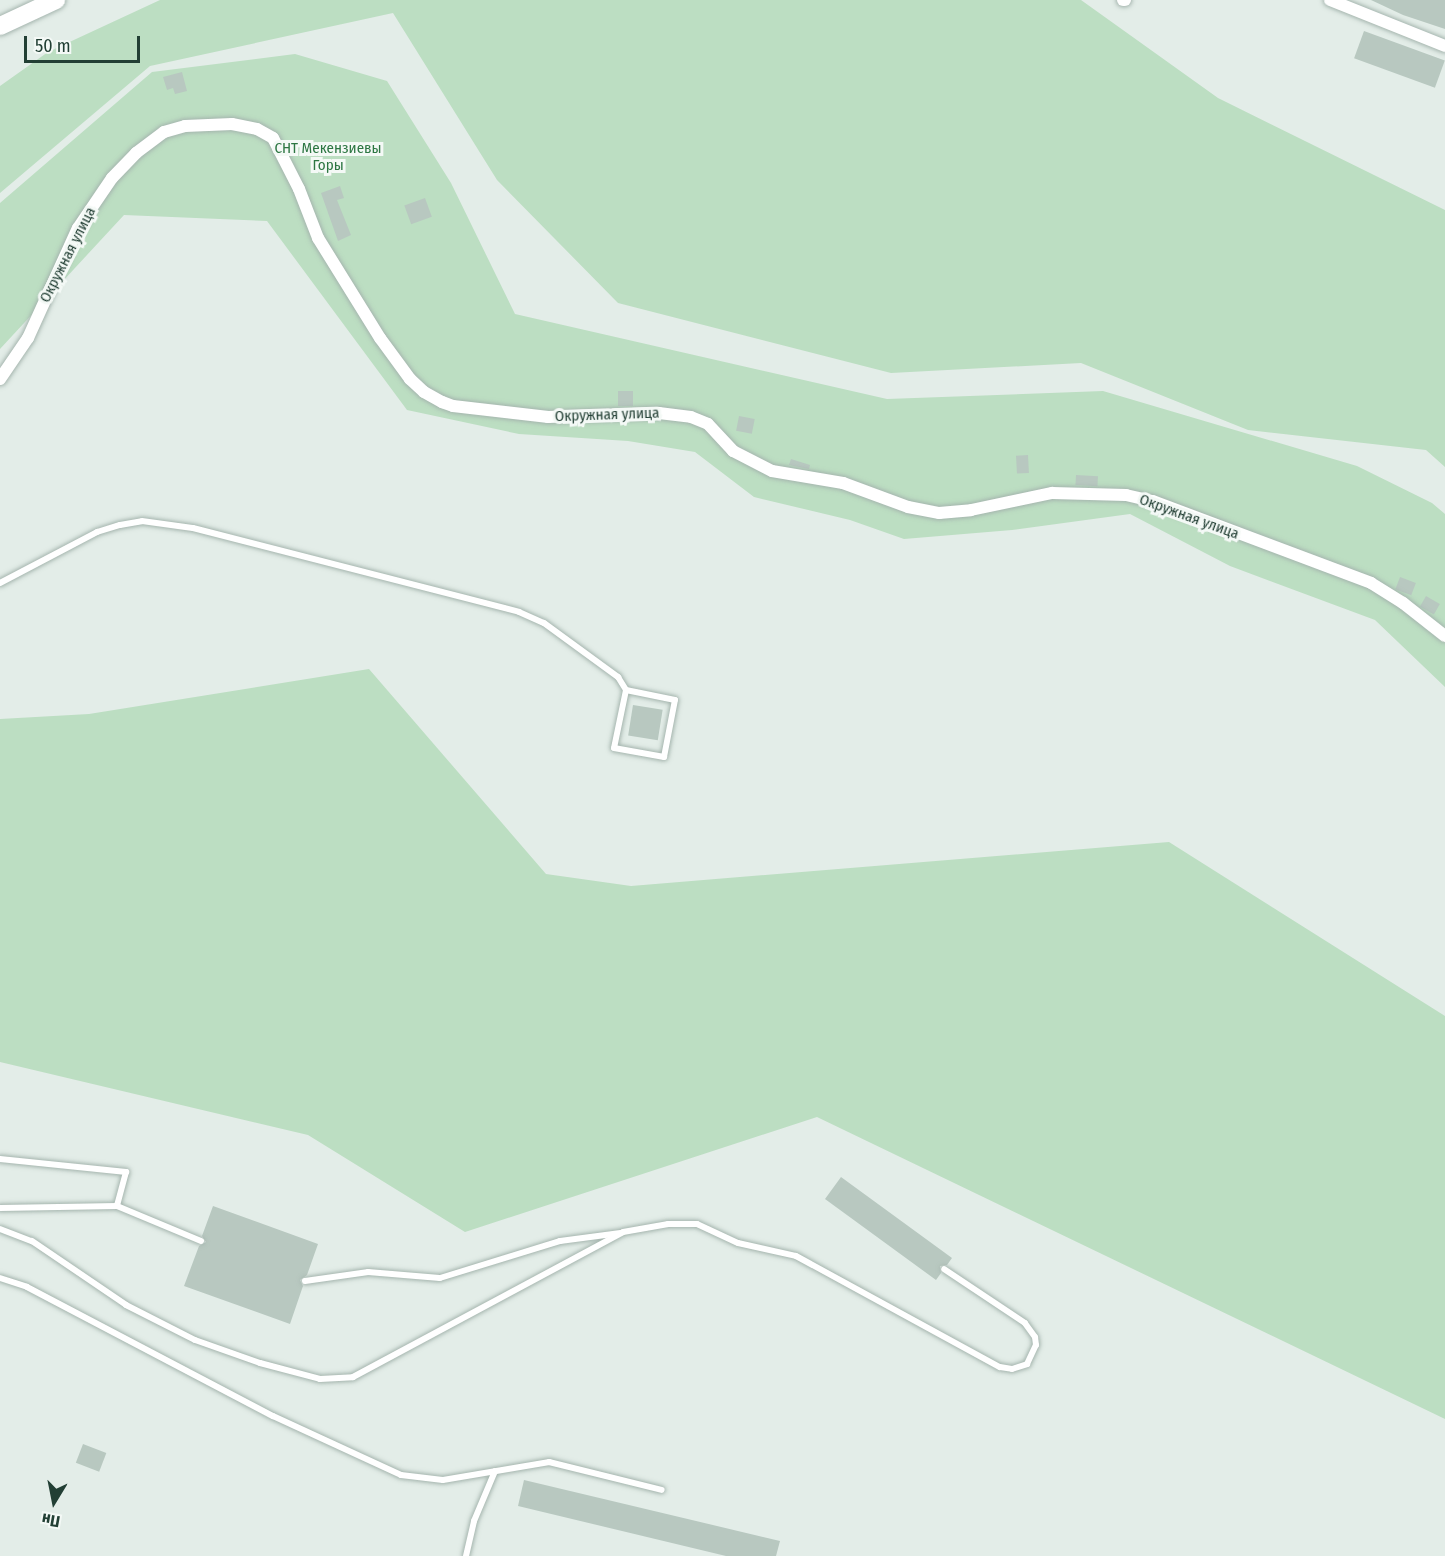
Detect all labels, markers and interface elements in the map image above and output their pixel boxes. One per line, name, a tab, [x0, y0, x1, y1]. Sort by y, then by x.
scale bar	[27, 24, 142, 62]
text: 50 m	[35, 35, 71, 57]
park label: СНТ Мекензиевы Горы	[274, 139, 382, 174]
street label: Окружная улица	[36, 204, 100, 306]
street label: Окружная улица	[554, 404, 660, 426]
street label: Окружная улица	[1137, 491, 1241, 543]
north arrow	[24, 1472, 84, 1532]
text: Пн	[40, 1509, 61, 1531]

